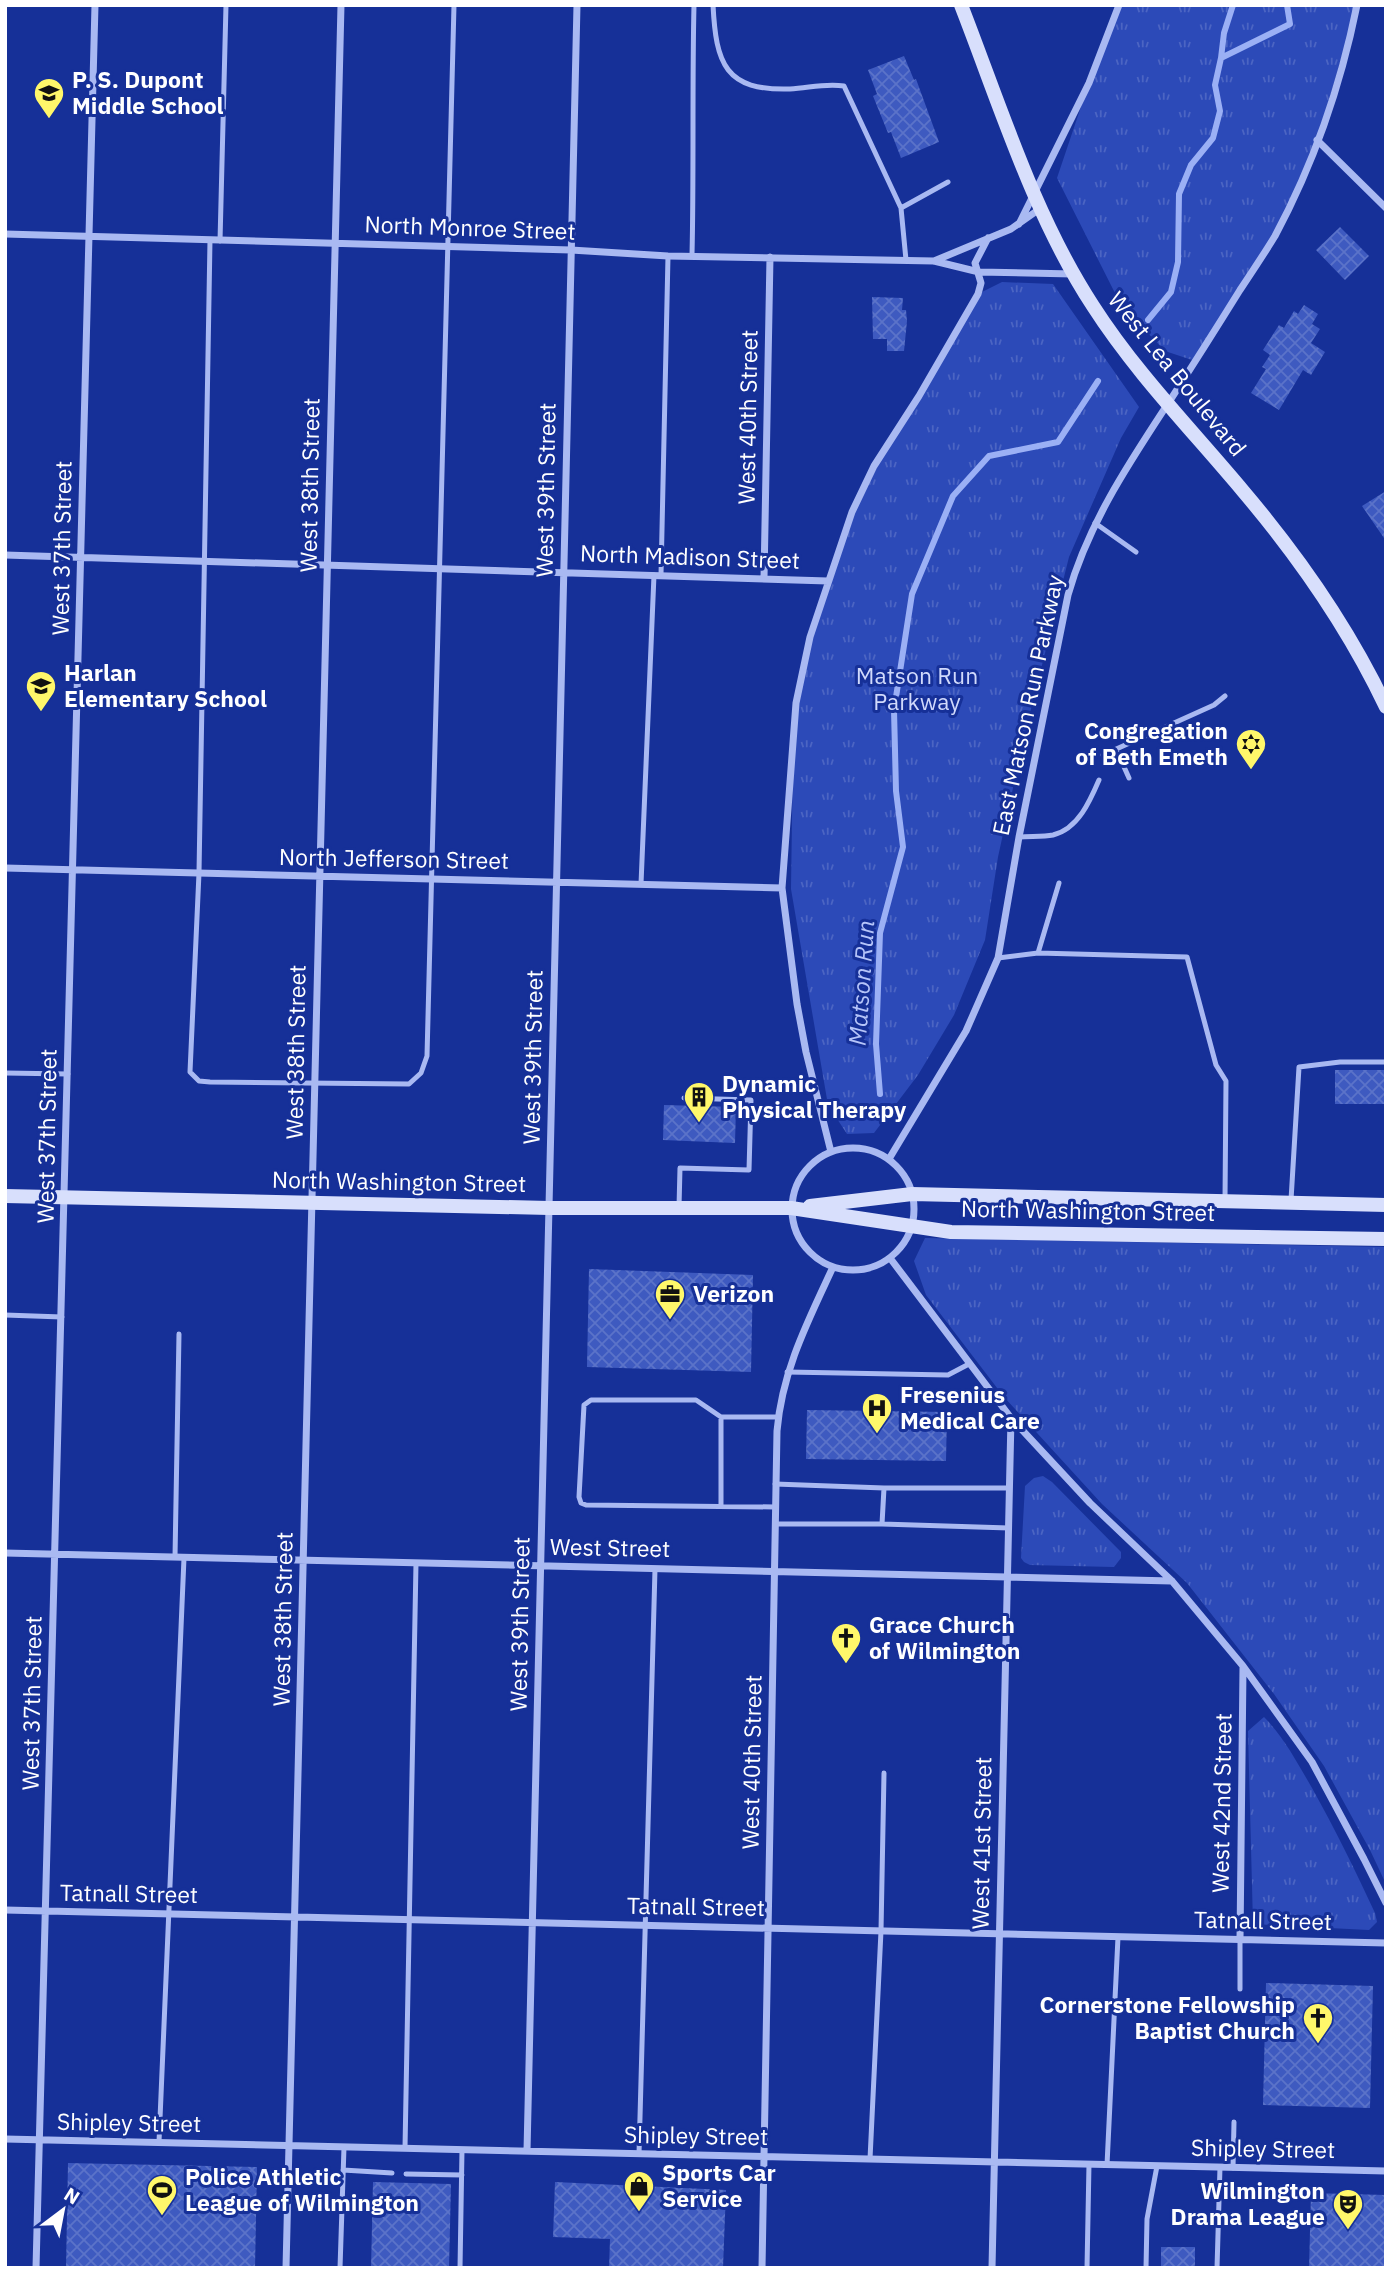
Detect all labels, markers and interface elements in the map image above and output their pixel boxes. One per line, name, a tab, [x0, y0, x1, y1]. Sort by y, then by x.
place label: P. S. Dupont Middle School	[72, 64, 224, 120]
school or university icon: P. S. Dupont Middle School	[32, 76, 66, 120]
street label: North Monroe Street	[364, 208, 576, 246]
street label: West Lea Boulevard	[1102, 285, 1254, 462]
street label: West 40th Street	[730, 329, 764, 505]
street label: West 38th Street	[292, 397, 326, 573]
street label: West 39th Street	[528, 402, 562, 578]
street label: West 37th Street	[44, 460, 78, 636]
street label: North Madison Street	[580, 537, 800, 575]
street label: East Matson Run Parkway	[985, 571, 1069, 838]
place label: Harlan Elementary School	[64, 657, 267, 713]
park label: Matson Run Parkway	[856, 660, 978, 716]
school or university icon: Harlan Elementary School	[24, 669, 58, 713]
place label: Congregation of Beth Emeth	[1075, 715, 1228, 771]
synagogue icon: Congregation of Beth Emeth	[1234, 727, 1268, 771]
street label: North Jefferson Street	[279, 841, 509, 875]
water label: Matson Run	[841, 919, 881, 1047]
street label: West 38th Street	[278, 964, 312, 1140]
street label: West 39th Street	[515, 969, 549, 1145]
street label: West 37th Street	[29, 1048, 63, 1224]
place label: Dynamic Physical Therapy	[722, 1068, 907, 1124]
building icon: Dynamic Physical Therapy	[682, 1080, 716, 1124]
street label: North Washington Street	[272, 1164, 526, 1198]
street label: North Washington Street	[961, 1193, 1215, 1227]
office icon: Verizon	[653, 1277, 687, 1321]
place label: Verizon	[693, 1278, 774, 1308]
place label: Fresenius Medical Care	[900, 1379, 1040, 1435]
hospital icon: Fresenius Medical Care	[860, 1391, 894, 1435]
street label: West 38th Street	[265, 1531, 299, 1707]
street label: West Street	[550, 1531, 670, 1563]
street label: West 39th Street	[502, 1536, 536, 1712]
place label: Grace Church of Wilmington	[869, 1609, 1020, 1665]
street label: West 37th Street	[14, 1615, 48, 1791]
church icon: Grace Church of Wilmington	[829, 1621, 863, 1665]
street label: West 40th Street	[734, 1674, 768, 1850]
street label: West 42nd Street	[1204, 1713, 1238, 1893]
street label: West 41st Street	[964, 1756, 998, 1930]
street label: Tatnall Street	[60, 1877, 198, 1909]
street label: Tatnall Street	[627, 1890, 765, 1922]
street label: Tatnall Street	[1194, 1904, 1332, 1936]
place label: Cornerstone Fellowship Baptist Church	[1039, 1989, 1295, 2045]
church icon: Cornerstone Fellowship Baptist Church	[1301, 2001, 1335, 2045]
street label: Shipley Street	[57, 2106, 201, 2138]
street label: Shipley Street	[624, 2119, 768, 2151]
street label: Shipley Street	[1191, 2132, 1335, 2164]
place label: Sports Car Service	[662, 2157, 776, 2213]
place label: Police Athletic League of Wilmington	[185, 2161, 419, 2217]
shop icon: Sports Car Service	[622, 2169, 656, 2213]
sports icon: Police Athletic League of Wilmington	[145, 2173, 179, 2217]
north arrow	[28, 2175, 98, 2245]
place label: Wilmington Drama League	[1171, 2175, 1325, 2231]
text: N	[60, 2182, 84, 2209]
theatre icon: Wilmington Drama League	[1331, 2187, 1365, 2231]

